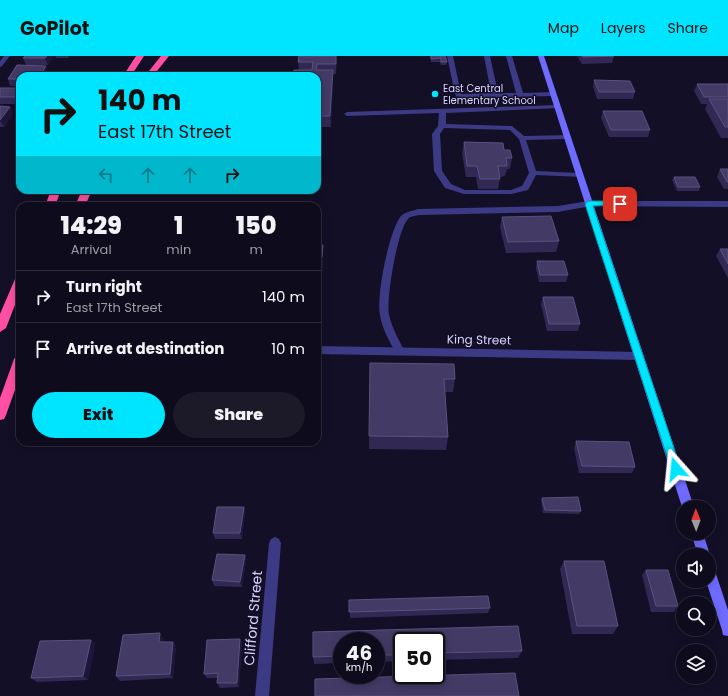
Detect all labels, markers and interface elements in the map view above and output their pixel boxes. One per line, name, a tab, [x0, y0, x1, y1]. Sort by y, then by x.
text: GoPilot	[20, 15, 89, 42]
text: Map	[548, 18, 579, 38]
text: Layers	[601, 18, 645, 38]
text: Share	[667, 18, 708, 38]
text: 140 m	[98, 81, 181, 120]
place label: East Central Elementary School	[443, 81, 536, 108]
icon: right	[32, 88, 84, 140]
marker: East Central Elementary School	[430, 89, 440, 99]
text: East 17th Street	[98, 119, 231, 144]
icon: left	[95, 164, 117, 186]
icon: ahead	[137, 164, 159, 186]
icon: ahead	[179, 164, 201, 186]
icon: right	[221, 164, 243, 186]
pin	[603, 187, 637, 221]
icon: arrive	[609, 193, 631, 215]
text: 14:29	[60, 209, 122, 242]
text: 1	[174, 209, 183, 242]
text: 150	[236, 209, 276, 242]
text: Arrival	[71, 240, 112, 259]
text: min	[166, 240, 191, 259]
text: m	[249, 240, 263, 259]
text: Turn right	[66, 276, 142, 297]
icon: right	[32, 286, 54, 308]
text: 140 m	[262, 286, 305, 307]
text: East 17th Street	[66, 298, 162, 317]
street label: King Street	[447, 330, 511, 349]
icon: arrive	[32, 338, 54, 360]
text: Arrive at destination	[66, 338, 224, 359]
text: 10 m	[271, 338, 305, 359]
button: Exit	[32, 392, 165, 438]
button: Share	[173, 392, 305, 438]
position arrow	[655, 448, 697, 490]
north arrow	[676, 500, 716, 540]
map controls	[676, 500, 716, 684]
button: sound	[676, 548, 716, 588]
street label: Clifford Street	[239, 570, 267, 666]
button: search	[676, 596, 716, 636]
speed limit sign: 50	[393, 632, 445, 684]
text: 46	[346, 639, 372, 667]
button: layers	[676, 644, 716, 684]
text: km/h	[346, 660, 372, 675]

